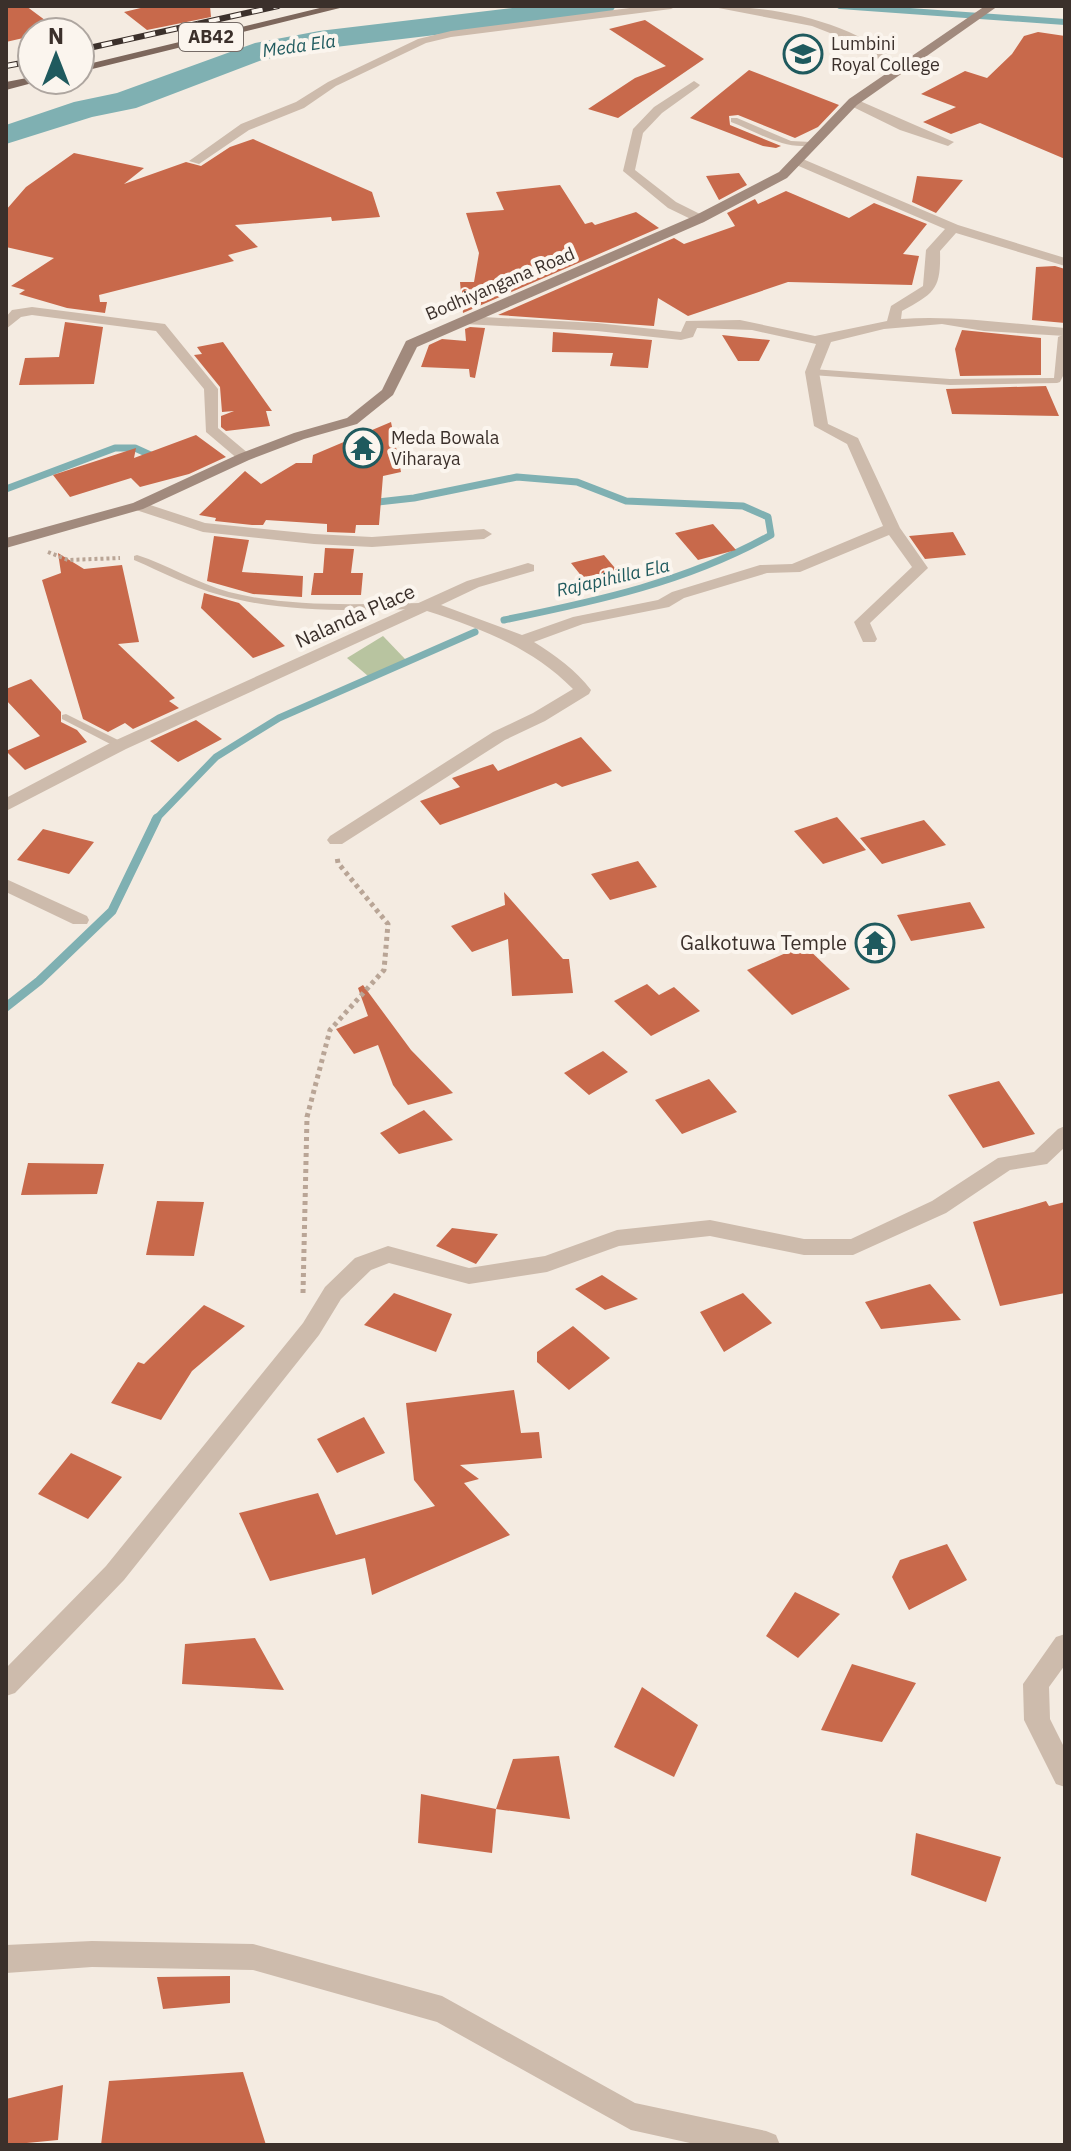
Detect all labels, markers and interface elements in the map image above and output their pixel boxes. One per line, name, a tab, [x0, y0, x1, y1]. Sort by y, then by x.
north arrow	[16, 16, 96, 96]
text: N	[48, 21, 64, 50]
road number: AB42	[179, 23, 243, 51]
water label: Meda Ela	[261, 29, 337, 62]
place label: Lumbini Royal College	[831, 32, 940, 76]
school or university icon: Lumbini Royal College	[782, 33, 824, 75]
street label: Bodhiyangana Road	[422, 242, 578, 325]
place label: Meda Bowala Viharaya	[391, 426, 500, 470]
temple icon: Meda Bowala Viharaya	[342, 427, 384, 469]
water label: Rajapihilla Ela	[554, 553, 672, 602]
street label: Nalanda Place	[291, 577, 419, 654]
temple icon: Galkotuwa Temple	[854, 922, 896, 964]
place label: Galkotuwa Temple	[680, 929, 847, 956]

